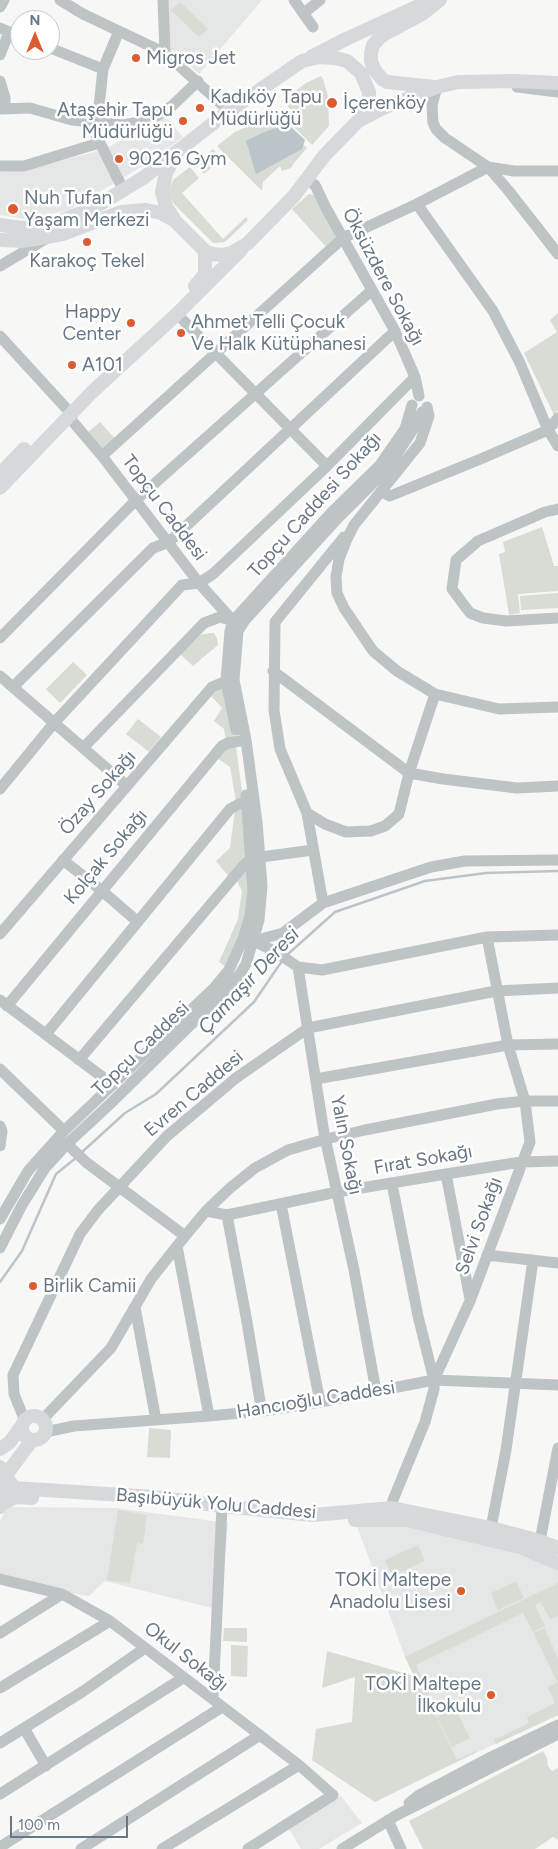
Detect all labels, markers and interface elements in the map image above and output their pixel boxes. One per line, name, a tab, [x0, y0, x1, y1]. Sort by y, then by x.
north arrow	[10, 10, 60, 60]
text: N	[30, 12, 40, 29]
place label: Migros Jet	[146, 47, 236, 69]
marker: Migros Jet	[130, 52, 142, 64]
place label: Kadıköy Tapu Müdürlüğü	[210, 86, 322, 130]
place label: İçerenköy	[343, 92, 426, 114]
marker: İçerenköy	[325, 96, 339, 110]
place label: Ataşehir Tapu Müdürlüğü	[57, 99, 173, 143]
marker: Kadıköy Tapu Müdürlüğü	[194, 102, 206, 114]
marker: Ataşehir Tapu Müdürlüğü	[177, 115, 189, 127]
place label: 90216 Gym	[129, 148, 226, 170]
marker: 90216 Gym	[113, 153, 125, 165]
place label: Nuh Tufan Yaşam Merkezi	[24, 187, 149, 231]
marker: Nuh Tufan Yaşam Merkezi	[6, 202, 20, 216]
street label: Öksüzdere Sokağı	[337, 204, 429, 350]
marker: Karakoç Tekel	[81, 236, 93, 248]
place label: Karakoç Tekel	[29, 250, 145, 272]
place label: Happy Center	[62, 301, 121, 345]
place label: Ahmet Telli Çocuk Ve Halk Kütüphanesi	[191, 311, 366, 355]
marker: Happy Center	[125, 317, 137, 329]
marker: Ahmet Telli Çocuk Ve Halk Kütüphanesi	[175, 327, 187, 339]
place label: A101	[82, 354, 123, 376]
marker: A101	[66, 359, 78, 371]
street label: Topçu Caddesi Sokağı	[244, 427, 386, 583]
street label: Topçu Caddesi	[117, 451, 211, 565]
street label: Özay Sokağı	[55, 746, 141, 840]
street label: Kolçak Sokağı	[60, 805, 152, 909]
water label: Çamaşır Deresi	[193, 923, 305, 1039]
street label: Topçu Caddesi	[88, 997, 194, 1101]
street label: Evren Caddesi	[140, 1046, 248, 1142]
street label: Yalın Sokağı	[325, 1093, 367, 1197]
street label: Fırat Sokağı	[372, 1140, 474, 1180]
street label: Selvi Sokağı	[451, 1174, 507, 1278]
place label: Birlik Camii	[43, 1275, 136, 1297]
marker: Birlik Camii	[27, 1280, 39, 1292]
street label: Hancıoğlu Caddesi	[235, 1376, 397, 1424]
street label: Başıbüyük Yolu Caddesi	[115, 1484, 317, 1524]
place label: TOKİ Maltepe Anadolu Lisesi	[329, 1569, 451, 1613]
marker: TOKİ Maltepe Anadolu Lisesi	[455, 1585, 467, 1597]
street label: Okul Sokağı	[139, 1617, 233, 1697]
place label: TOKİ Maltepe İlkokulu	[365, 1673, 481, 1717]
marker: TOKİ Maltepe İlkokulu	[485, 1689, 497, 1701]
scale bar	[12, 1806, 130, 1838]
text: 100 m	[18, 1816, 60, 1834]

